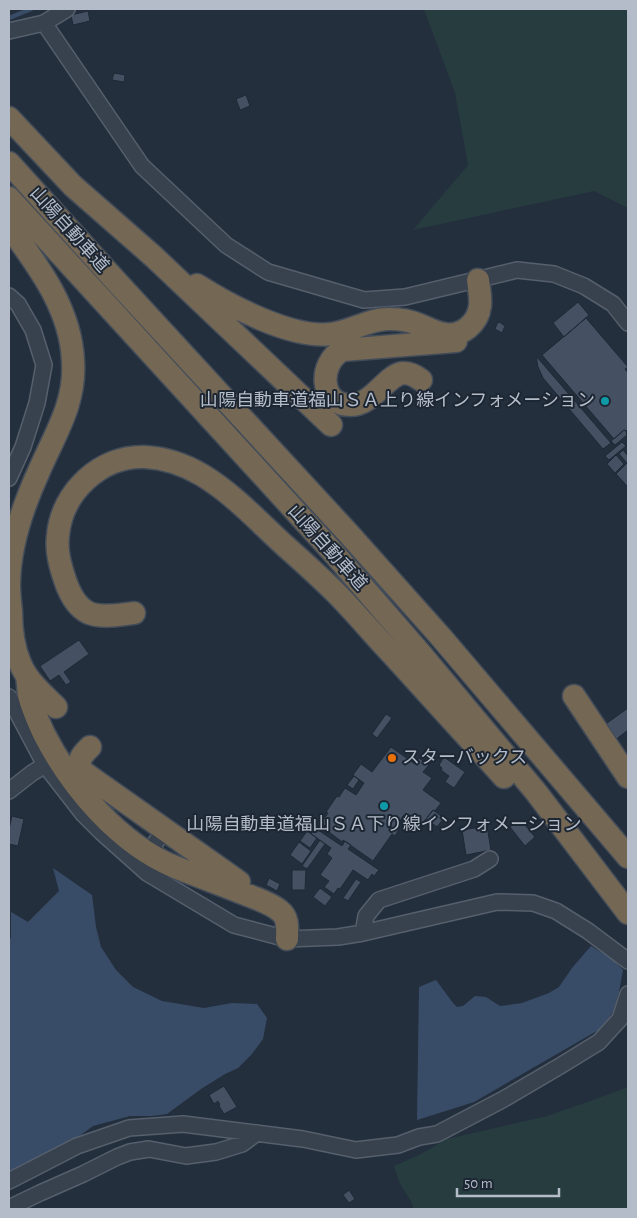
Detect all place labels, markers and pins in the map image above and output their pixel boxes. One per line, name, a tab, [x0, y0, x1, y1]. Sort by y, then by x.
place label: 山陽自動車道福山ＳＡ上り線インフォメーション	[200, 390, 595, 410]
marker: 山陽自動車道福山ＳＡ上り線インフォメーション	[599, 395, 611, 407]
place label: スターバックス	[402, 748, 527, 767]
marker: スターバックス	[386, 752, 398, 764]
marker: 山陽自動車道福山ＳＡ下り線インフォメーション	[378, 800, 390, 812]
place label: 山陽自動車道福山ＳＡ下り線インフォメーション	[186, 814, 582, 834]

